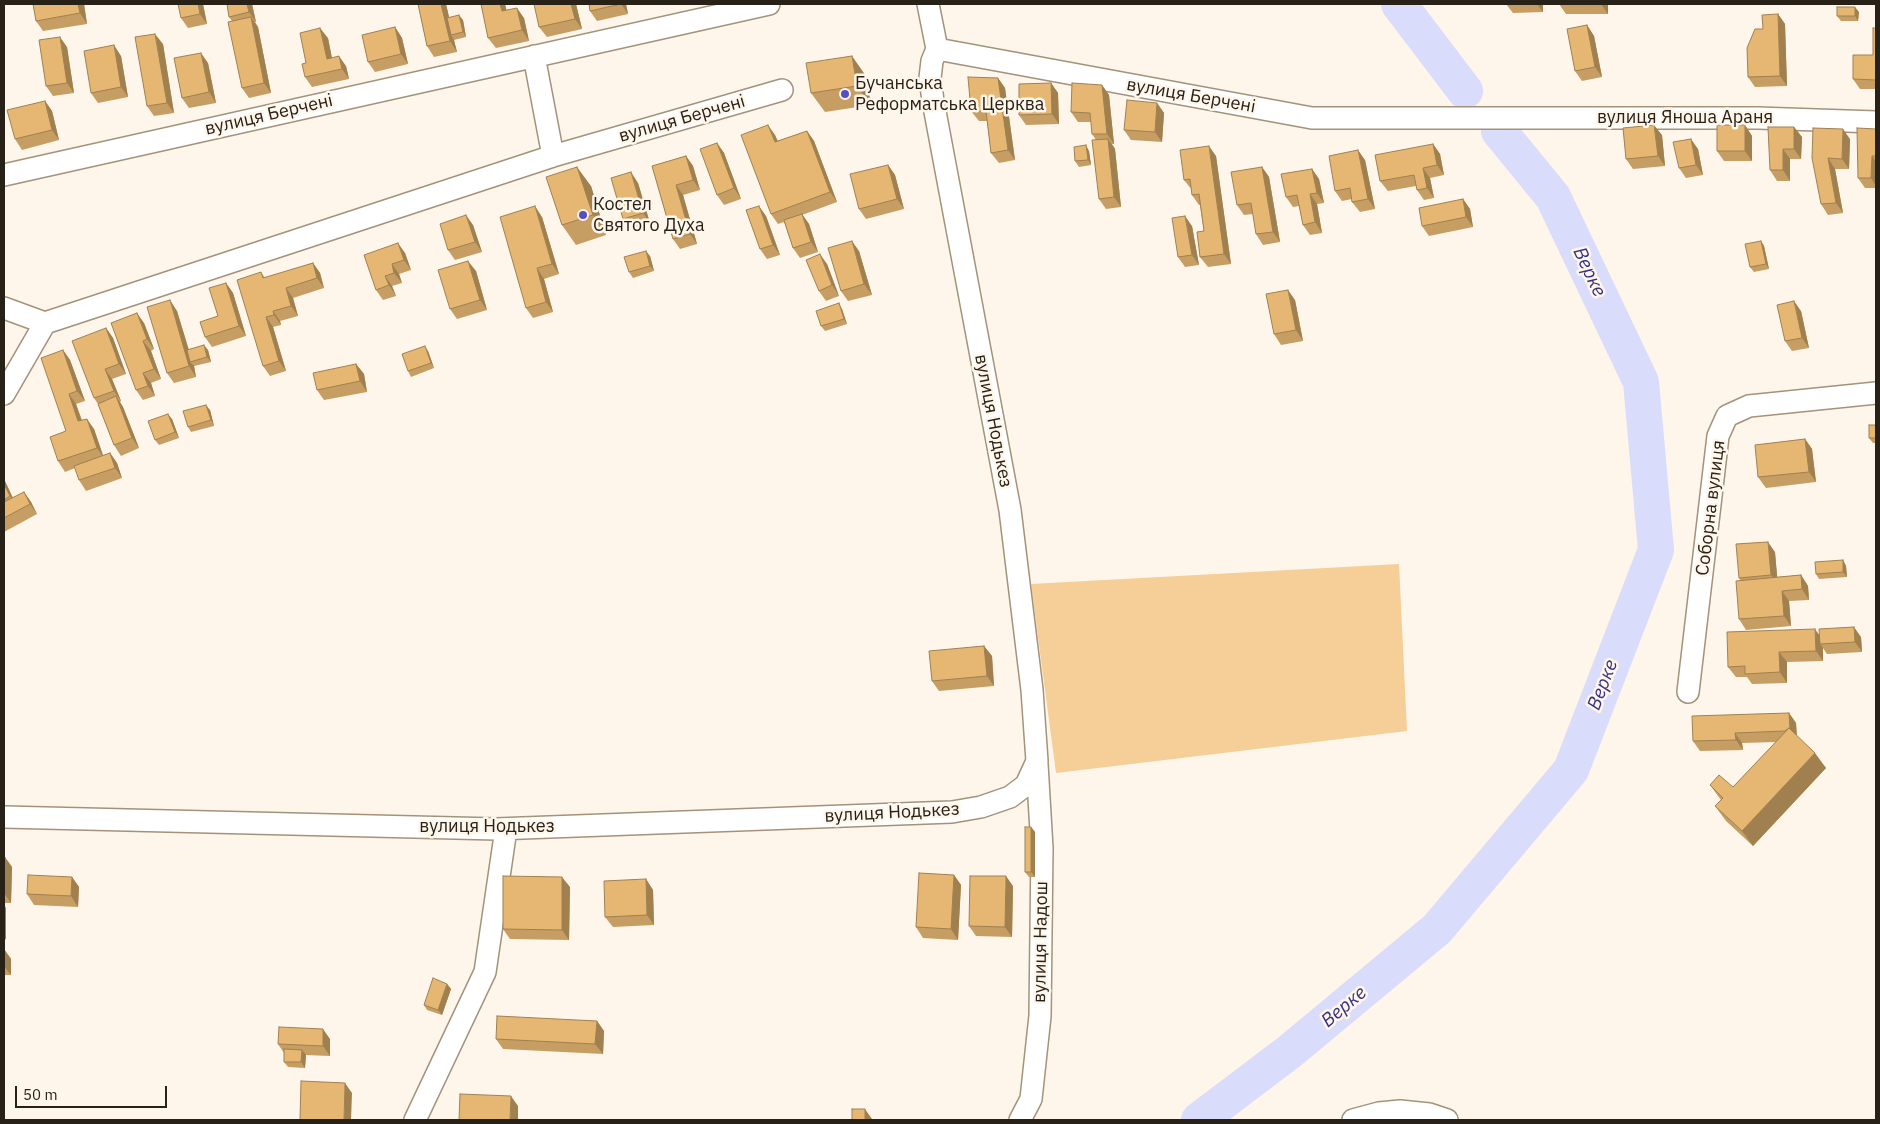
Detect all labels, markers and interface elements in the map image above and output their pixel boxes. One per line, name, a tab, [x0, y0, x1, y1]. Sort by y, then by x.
place label: Бучанська Реформатська Церква	[855, 73, 1044, 116]
street label: вулиця Берчені	[1125, 74, 1257, 118]
marker: Бучанська Реформатська Церква	[839, 88, 851, 100]
street label: вулиця Берчені	[203, 90, 335, 140]
street label: вулиця Берчені	[616, 91, 748, 147]
street label: вулиця Яноша Араня	[1597, 107, 1773, 129]
place label: Костел Святого Духа	[593, 194, 705, 236]
marker: Костел Святого Духа	[577, 209, 589, 221]
water label: Верке	[1568, 244, 1610, 300]
street label: вулиця Нодькез	[969, 352, 1017, 490]
street label: Соборна вулиця	[1692, 439, 1730, 577]
water label: Верке	[1583, 657, 1623, 713]
street label: вулиця Нодькез	[824, 799, 960, 827]
street label: вулиця Нодькез	[419, 816, 555, 838]
street label: вулиця Надош	[1029, 881, 1053, 1003]
water label: Верке	[1317, 982, 1371, 1032]
scale bar	[18, 1076, 170, 1108]
text: 50 m	[23, 1085, 58, 1104]

